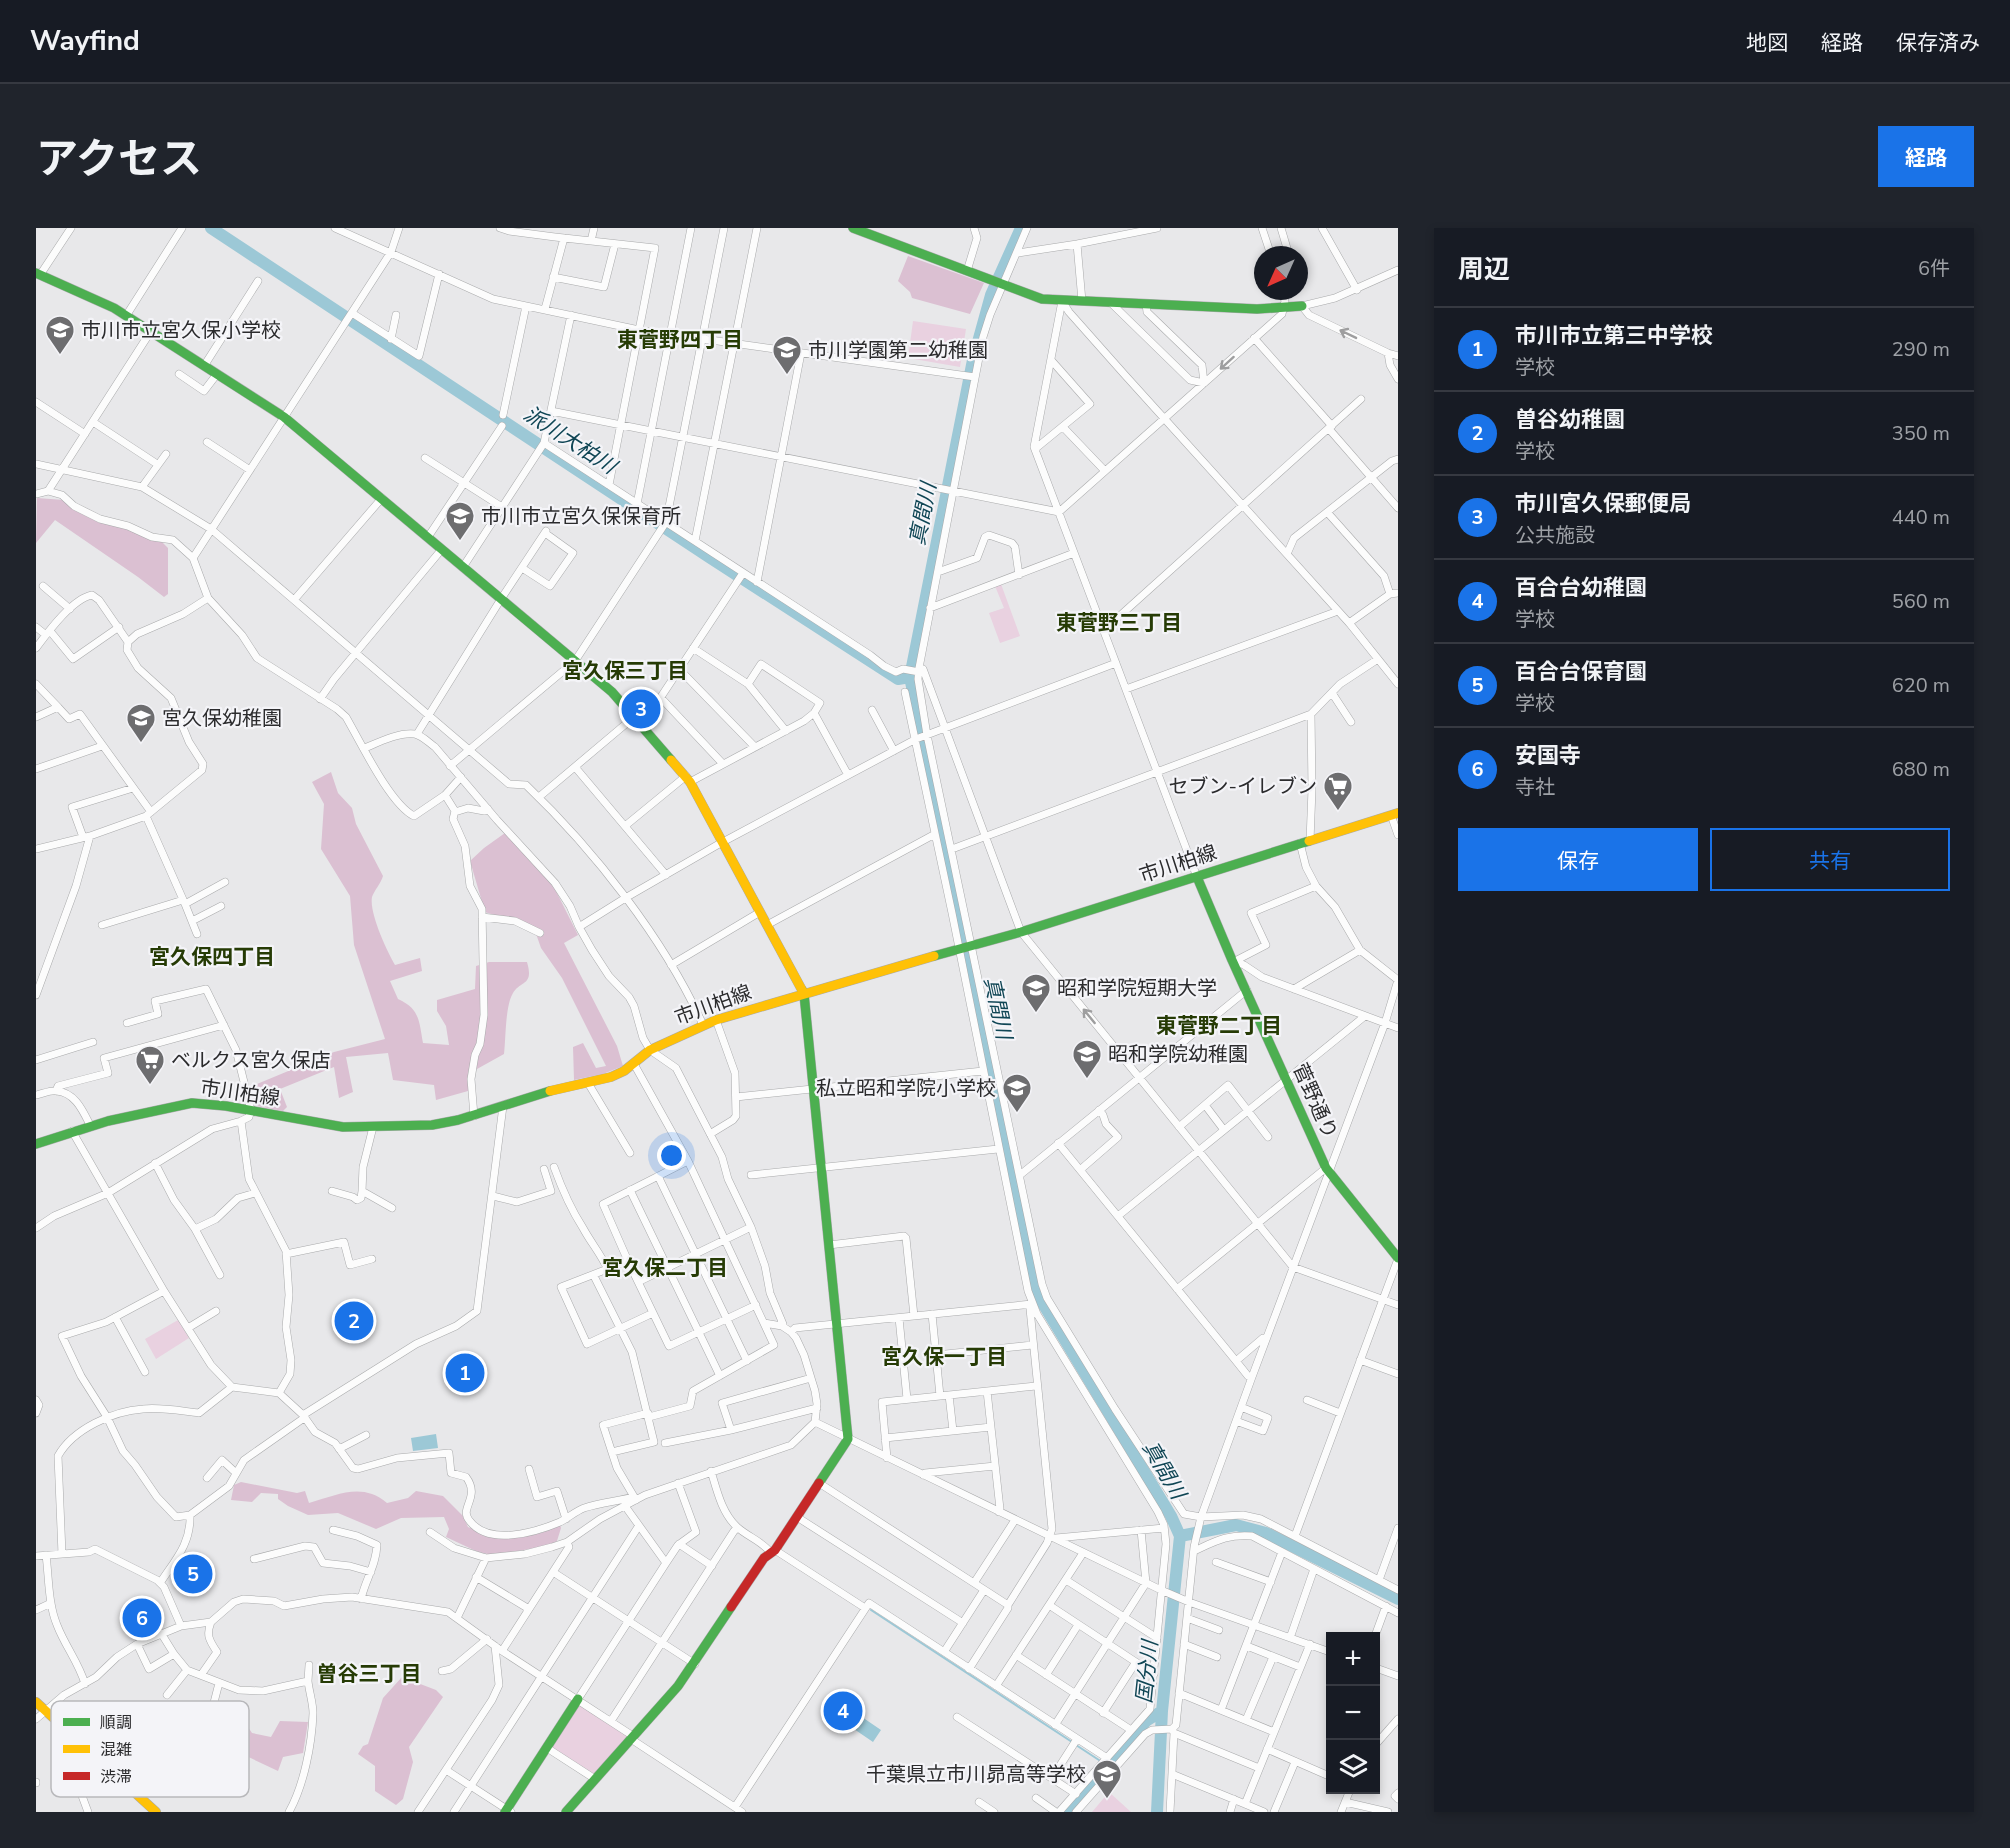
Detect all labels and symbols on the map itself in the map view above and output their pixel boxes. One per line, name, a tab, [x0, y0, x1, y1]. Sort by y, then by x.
north arrow	[1254, 246, 1308, 300]
school or university icon: 市川市立宮久保小学校	[44, 314, 76, 356]
place label: 市川市立宮久保小学校	[81, 317, 281, 344]
district label: 東菅野四丁目	[617, 326, 743, 354]
one-way arrow	[1340, 327, 1358, 339]
school or university icon: 市川学園第二幼稚園	[771, 334, 803, 376]
place label: 市川学園第二幼稚園	[808, 337, 988, 364]
one-way arrow	[1220, 356, 1235, 370]
water label: 派川大柏川	[518, 400, 623, 481]
water label: 真間川	[903, 478, 943, 548]
school or university icon: 市川市立宮久保保育所	[444, 500, 476, 542]
place label: 市川市立宮久保保育所	[481, 503, 681, 530]
district label: 東菅野三丁目	[1056, 609, 1182, 637]
district label: 宮久保三丁目	[562, 657, 688, 685]
pin: 3	[622, 686, 660, 732]
school or university icon: 宮久保幼稚園	[125, 702, 157, 744]
place label: 宮久保幼稚園	[162, 705, 282, 732]
supermarket icon: セブン-イレブン	[1322, 770, 1354, 812]
place label: セブン-イレブン	[1169, 773, 1317, 800]
street label: 市川柏線	[1136, 839, 1220, 889]
district label: 宮久保四丁目	[149, 943, 275, 971]
school or university icon: 昭和学院短期大学	[1020, 972, 1052, 1014]
water label: 真間川	[978, 974, 1019, 1044]
place label: 昭和学院短期大学	[1057, 975, 1217, 1002]
street label: 市川柏線	[671, 979, 755, 1031]
one-way arrow	[1083, 1008, 1096, 1024]
district label: 東菅野二丁目	[1156, 1012, 1282, 1040]
school or university icon: 昭和学院幼稚園	[1071, 1038, 1103, 1080]
place label: 昭和学院幼稚園	[1108, 1041, 1248, 1068]
supermarket icon: ベルクス宮久保店	[134, 1044, 166, 1086]
place label: ベルクス宮久保店	[171, 1047, 330, 1074]
street label: 菅野通り	[1286, 1059, 1344, 1143]
school or university icon: 私立昭和学院小学校	[1001, 1072, 1033, 1114]
street label: 市川柏線	[199, 1074, 281, 1112]
place label: 私立昭和学院小学校	[816, 1075, 996, 1102]
your location	[657, 1141, 686, 1170]
district label: 宮久保二丁目	[602, 1254, 728, 1282]
pin: 2	[334, 1298, 374, 1344]
district label: 宮久保一丁目	[881, 1343, 1007, 1371]
pin: 1	[446, 1350, 484, 1396]
water label: 真間川	[1136, 1436, 1193, 1506]
pin: 5	[174, 1552, 212, 1596]
pin: 6	[122, 1596, 162, 1640]
water label: 国分川	[1130, 1637, 1164, 1705]
district label: 曽谷三丁目	[317, 1660, 422, 1688]
pin: 4	[824, 1688, 862, 1734]
legend	[51, 1701, 249, 1797]
text: 順調	[100, 1712, 132, 1734]
text: 混雑	[100, 1739, 132, 1761]
school or university icon: 千葉県立市川昴高等学校	[1091, 1758, 1123, 1800]
place label: 千葉県立市川昴高等学校	[866, 1761, 1086, 1788]
text: 渋滞	[100, 1766, 132, 1788]

